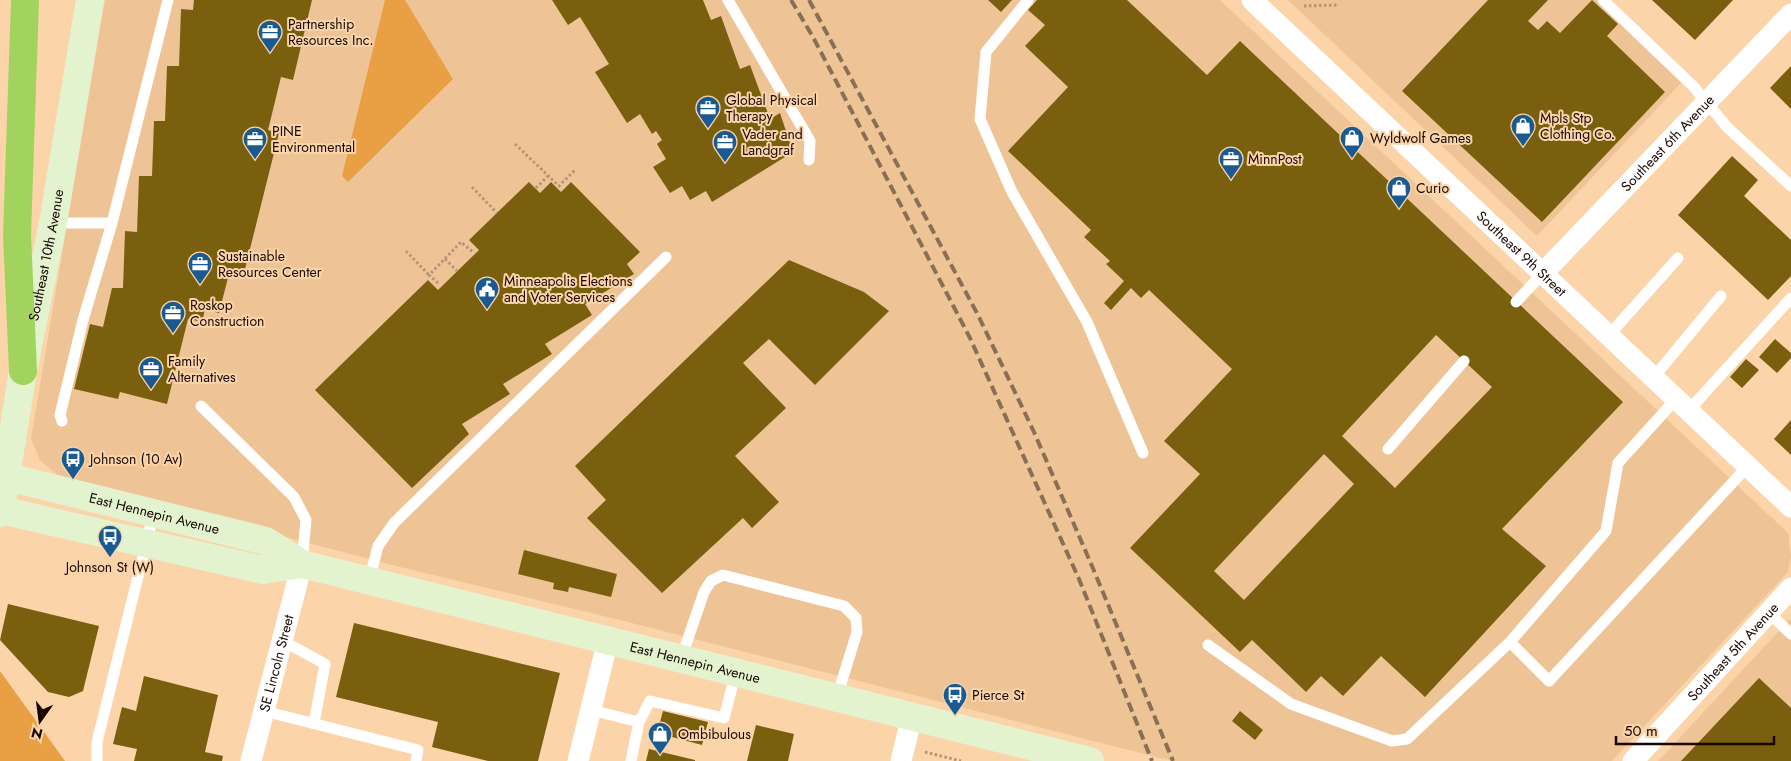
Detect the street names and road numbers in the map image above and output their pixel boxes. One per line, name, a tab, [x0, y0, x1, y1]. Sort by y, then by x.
street label: Southeast 6th Avenue	[1616, 90, 1719, 196]
street label: Southeast 10th Avenue	[23, 188, 68, 323]
street label: Southeast 9th Street	[1472, 206, 1571, 301]
street label: East Hennepin Avenue	[87, 487, 222, 539]
street label: Southeast 5th Avenue	[1683, 598, 1783, 705]
street label: SE Lincoln Street	[254, 612, 299, 714]
street label: East Hennepin Avenue	[628, 636, 762, 688]

